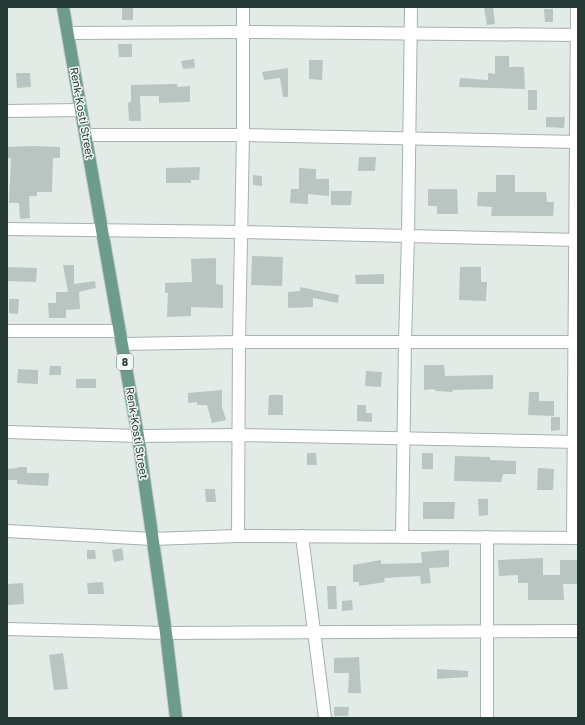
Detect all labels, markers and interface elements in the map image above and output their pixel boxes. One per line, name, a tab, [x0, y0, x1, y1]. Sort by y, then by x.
street label: Renk-Kosti Street	[68, 66, 97, 160]
road number: 8	[117, 354, 133, 370]
street label: Renk-Kosti Street	[124, 386, 151, 480]

